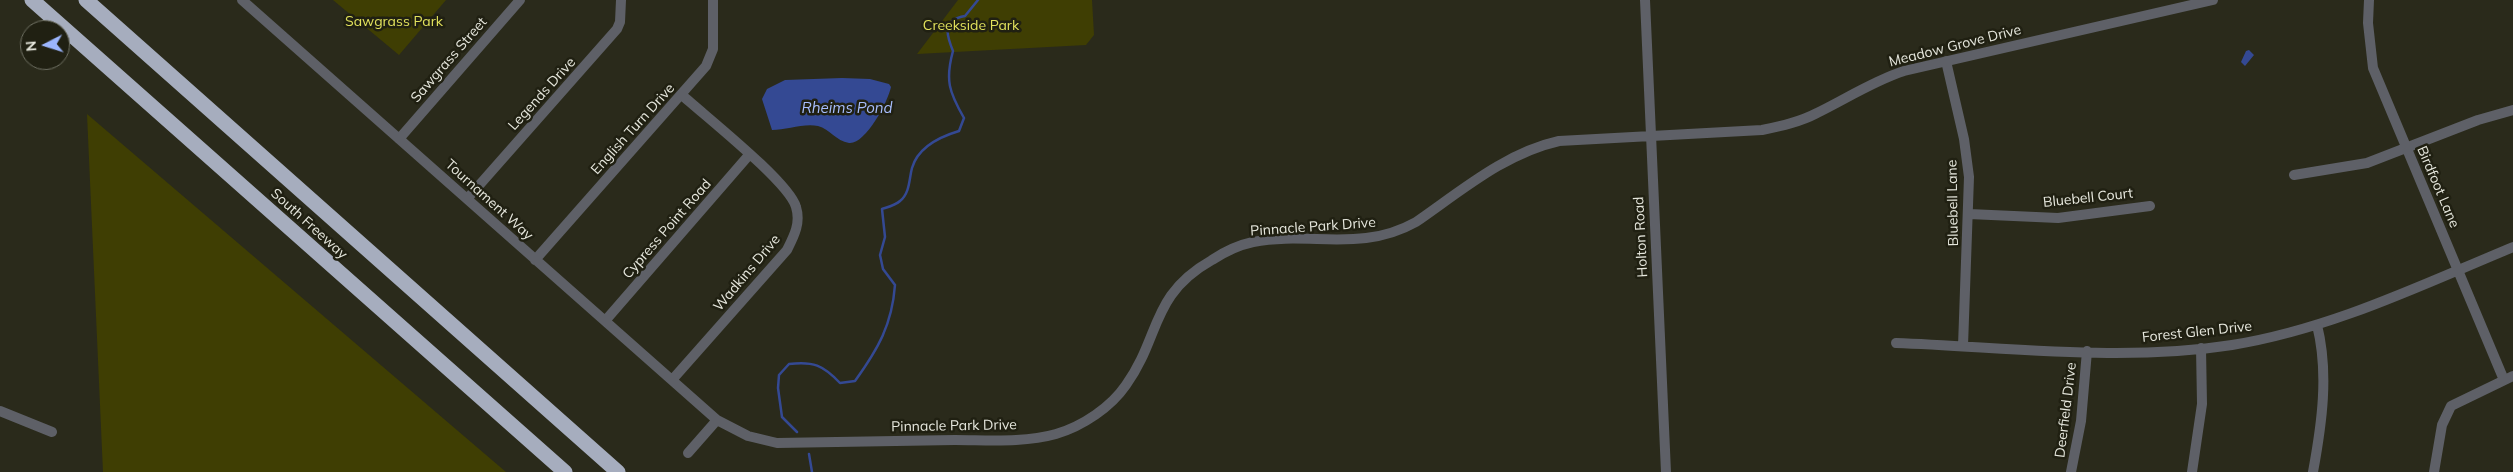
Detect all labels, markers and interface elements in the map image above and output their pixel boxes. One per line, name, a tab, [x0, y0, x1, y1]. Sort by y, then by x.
park label: Sawgrass Park	[345, 14, 443, 30]
street label: Sawgrass Street	[407, 14, 491, 106]
park label: Creekside Park	[923, 18, 1019, 34]
north arrow	[20, 20, 70, 70]
street label: Meadow Grove Drive	[1887, 21, 2023, 71]
text: N	[22, 40, 40, 52]
street label: Legends Drive	[505, 54, 579, 134]
street label: English Turn Drive	[588, 80, 678, 178]
water label: Rheims Pond	[801, 99, 893, 117]
street label: Birdfoot Lane	[2413, 144, 2463, 230]
street label: Tournament Way	[442, 156, 536, 244]
street label: Bluebell Lane	[1944, 159, 1962, 247]
street label: Cypress Point Road	[619, 176, 715, 282]
street label: South Freeway	[267, 185, 351, 263]
street label: Bluebell Court	[2042, 185, 2134, 211]
street label: Holton Road	[1630, 196, 1652, 278]
street label: Pinnacle Park Drive	[1250, 214, 1376, 240]
street label: Wadkins Drive	[710, 231, 784, 315]
street label: Forest Glen Drive	[2141, 318, 2253, 346]
street label: Deerfield Drive	[2052, 361, 2080, 459]
street label: Pinnacle Park Drive	[891, 417, 1017, 435]

